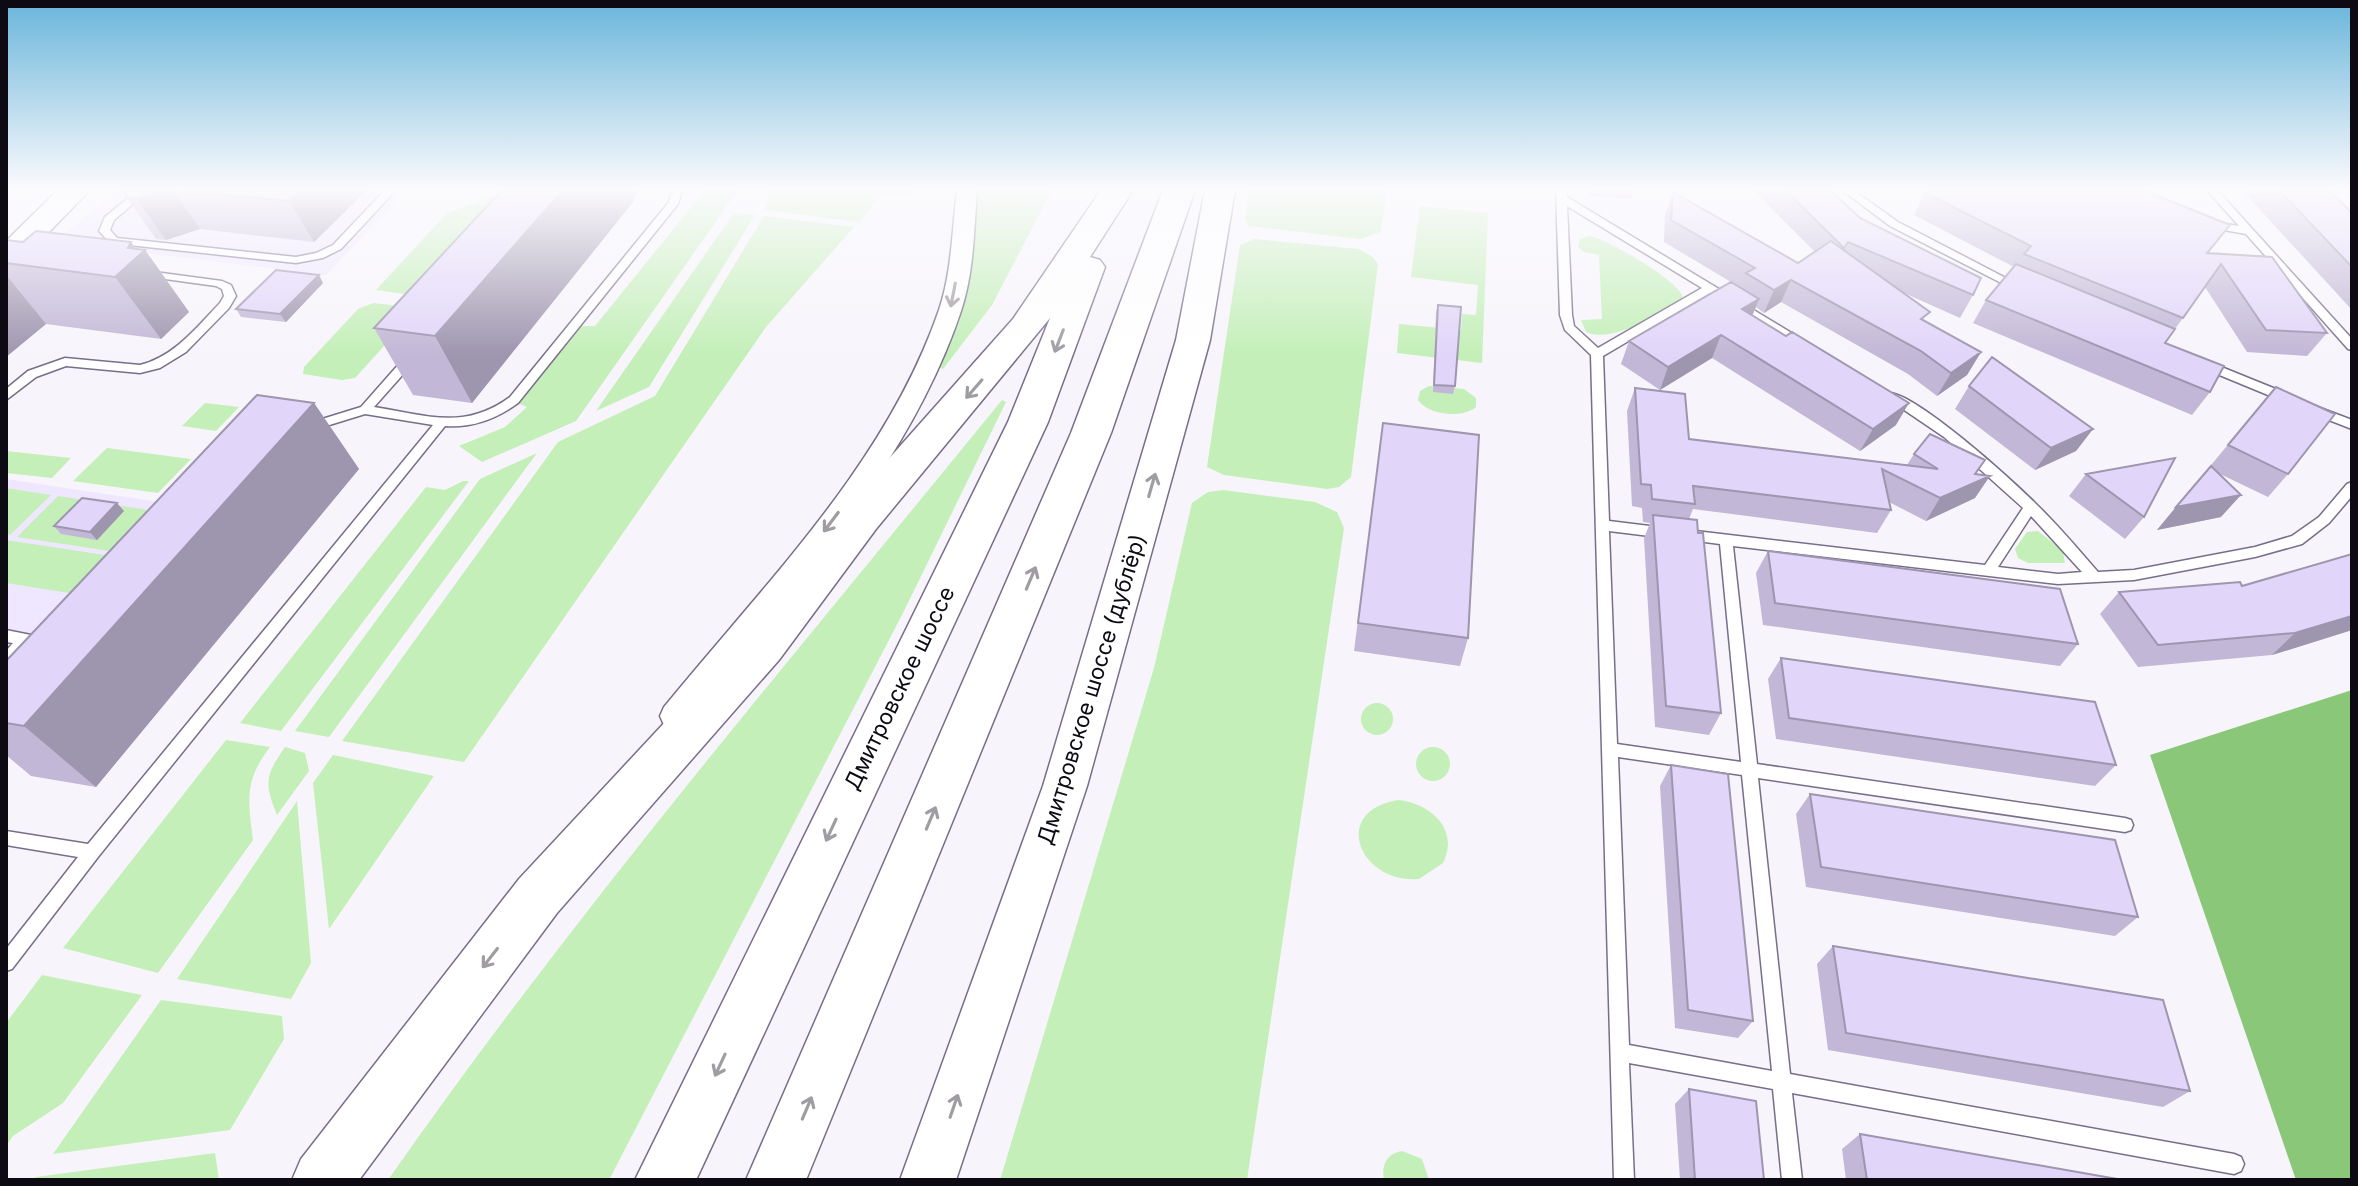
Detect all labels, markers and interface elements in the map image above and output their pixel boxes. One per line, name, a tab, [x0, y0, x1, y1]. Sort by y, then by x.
one-way arrow	[945, 281, 960, 307]
one-way arrow	[1051, 328, 1065, 353]
one-way arrow	[965, 379, 983, 399]
one-way arrow	[1145, 473, 1160, 499]
one-way arrow	[823, 511, 840, 532]
street label: Дмитровское шоссе (дублёр)	[1031, 531, 1151, 847]
one-way arrow	[1024, 566, 1039, 590]
street label: Дмитровское шоссе	[838, 582, 960, 794]
one-way arrow	[924, 806, 939, 830]
one-way arrow	[823, 818, 838, 842]
one-way arrow	[481, 947, 499, 968]
one-way arrow	[712, 1052, 727, 1076]
one-way arrow	[947, 1094, 962, 1119]
one-way arrow	[800, 1096, 815, 1121]

